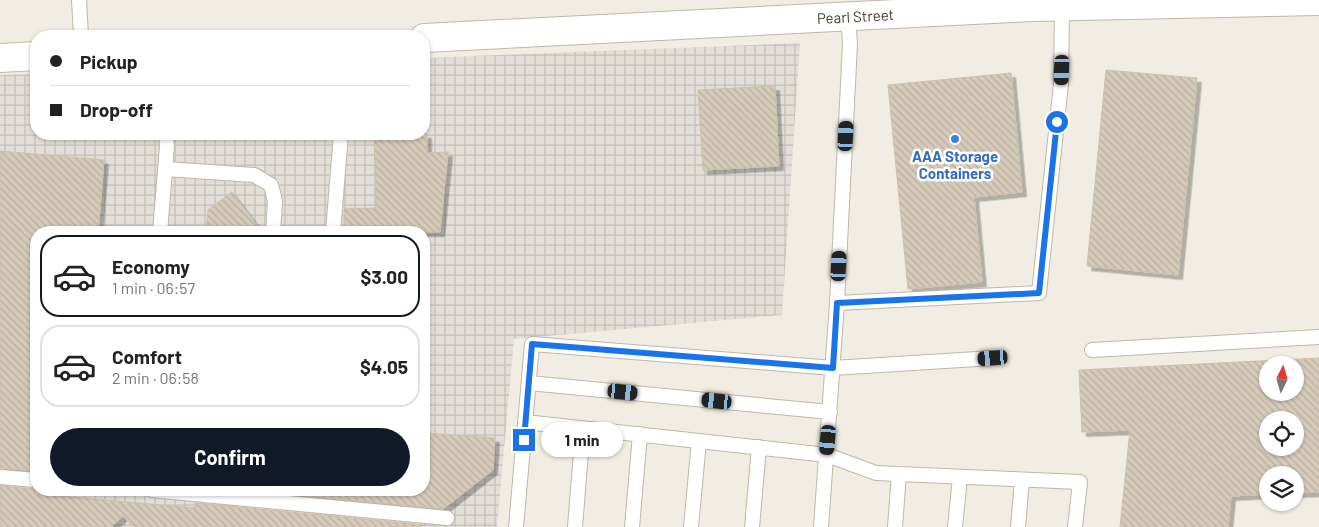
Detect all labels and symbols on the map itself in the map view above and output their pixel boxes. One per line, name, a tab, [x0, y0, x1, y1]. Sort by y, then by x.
street label: Pearl Street	[816, 5, 894, 27]
car	[1053, 55, 1070, 85]
route start	[1046, 111, 1068, 133]
car	[837, 121, 854, 151]
marker: AAA Storage Containers	[949, 133, 961, 145]
place label: AAA Storage Containers	[912, 147, 998, 182]
car	[830, 251, 847, 281]
car	[977, 349, 1008, 367]
north arrow	[1259, 356, 1304, 401]
car	[607, 383, 638, 401]
car	[701, 392, 732, 410]
callout: 1 min	[542, 422, 624, 458]
car	[819, 424, 836, 456]
route end	[513, 429, 535, 451]

